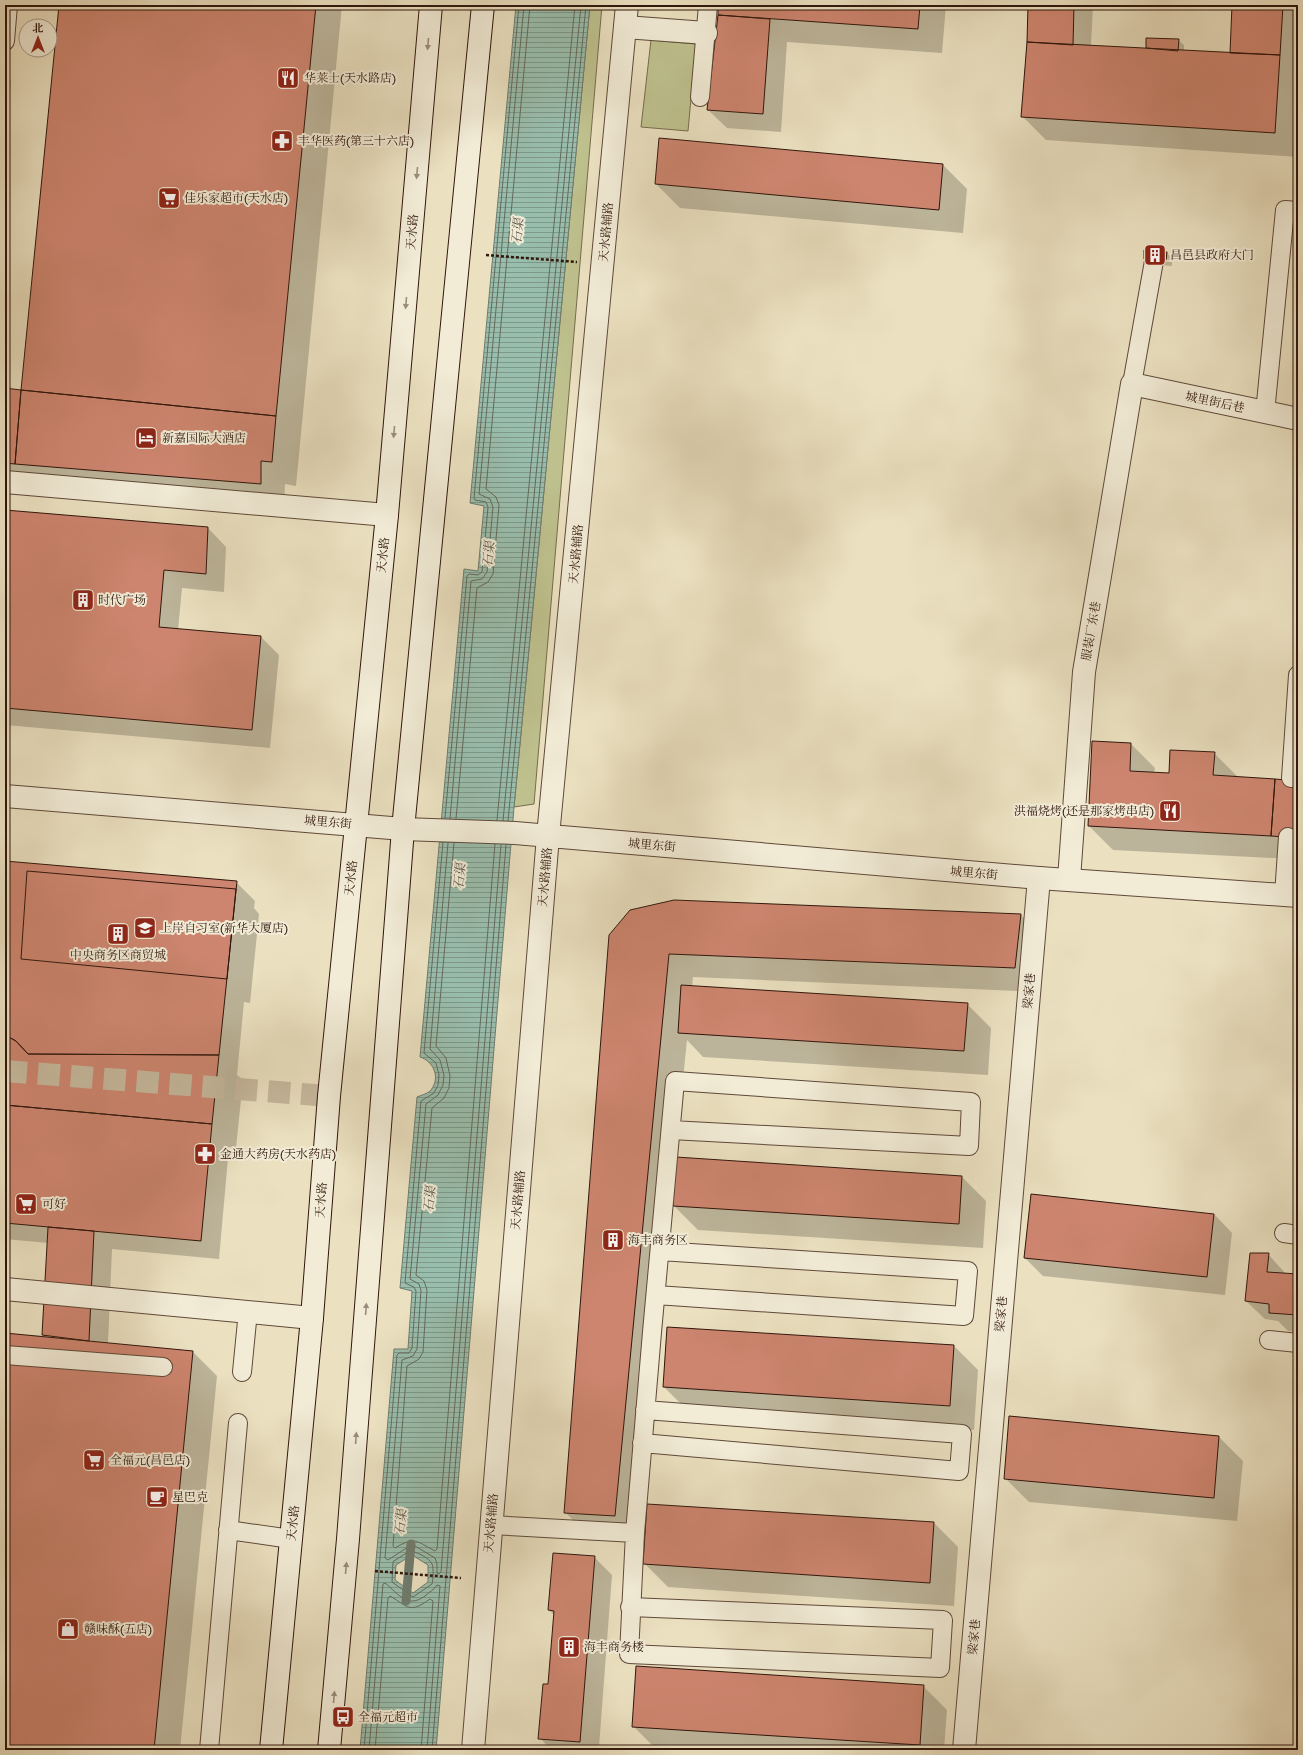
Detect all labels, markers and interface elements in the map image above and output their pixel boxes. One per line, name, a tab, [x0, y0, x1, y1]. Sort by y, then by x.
north arrow	[18, 18, 58, 58]
text: 北	[33, 22, 44, 36]
one-way arrow	[424, 38, 431, 50]
restaurant icon: 华莱士(天水路店)	[275, 65, 301, 91]
place label: 华莱士(天水路店)	[304, 71, 396, 86]
pharmacy icon: 丰华医药(第三十六店)	[269, 128, 295, 154]
place label: 丰华医药(第三十六店)	[298, 134, 414, 149]
one-way arrow	[413, 167, 420, 179]
supermarket icon: 佳乐家超市(天水店)	[156, 185, 182, 211]
place label: 佳乐家超市(天水店)	[184, 191, 288, 206]
street label: 天水路辅路	[596, 201, 617, 263]
street label: 天水路	[403, 213, 422, 251]
water label: 石渠	[509, 215, 527, 245]
building icon: 昌邑县政府大门	[1142, 242, 1168, 268]
place label: 昌邑县政府大门	[1170, 248, 1254, 263]
one-way arrow	[402, 297, 409, 309]
street label: 城里街后巷	[1184, 389, 1246, 416]
hotel icon: 新嘉国际大酒店	[133, 425, 159, 451]
one-way arrow	[391, 426, 398, 438]
place label: 新嘉国际大酒店	[162, 431, 246, 446]
street label: 天水路辅路	[566, 523, 587, 585]
street label: 天水路	[374, 536, 393, 574]
water label: 石渠	[480, 538, 498, 568]
building icon: 时代广场	[70, 587, 96, 613]
place label: 时代广场	[98, 593, 146, 608]
street label: 服装厂东巷	[1079, 600, 1104, 662]
restaurant icon: 洪福烧烤(还是那家烤串店)	[1157, 798, 1183, 824]
place label: 洪福烧烤(还是那家烤串店)	[1014, 804, 1154, 819]
street label: 城里东街	[303, 813, 354, 832]
street label: 城里东街	[627, 836, 678, 855]
street label: 天水路辅路	[535, 846, 556, 908]
street label: 天水路	[342, 859, 361, 897]
water label: 石渠	[451, 860, 469, 890]
street label: 城里东街	[949, 864, 1000, 883]
school or university icon: 上岸自习室(新华大厦店)	[132, 915, 158, 941]
building icon: 中央商务区商贸城	[105, 921, 131, 947]
place label: 上岸自习室(新华大厦店)	[160, 921, 288, 936]
place label: 中央商务区商贸城	[70, 948, 166, 963]
street label: 梁家巷	[1020, 972, 1039, 1010]
pharmacy icon: 金通大药房(天水药店)	[192, 1141, 218, 1167]
place label: 金通大药房(天水药店)	[220, 1147, 336, 1162]
street label: 天水路辅路	[508, 1169, 529, 1231]
street label: 天水路	[313, 1182, 330, 1219]
water label: 石渠	[421, 1183, 439, 1213]
supermarket icon: 可好	[13, 1191, 39, 1217]
place label: 可好	[42, 1197, 66, 1212]
building icon: 海丰商务区	[600, 1227, 626, 1253]
place label: 海丰商务区	[628, 1233, 688, 1248]
street label: 梁家巷	[992, 1295, 1011, 1333]
one-way arrow	[363, 1303, 370, 1315]
one-way arrow	[353, 1432, 359, 1444]
supermarket icon: 全福元(昌邑店)	[81, 1447, 107, 1473]
place label: 全福元(昌邑店)	[110, 1453, 190, 1468]
cafe icon: 星巴克	[144, 1484, 170, 1510]
place label: 星巴克	[172, 1490, 208, 1505]
street label: 天水路辅路	[481, 1492, 502, 1554]
street label: 天水路	[284, 1504, 303, 1542]
water label: 石渠	[392, 1506, 410, 1536]
one-way arrow	[342, 1562, 349, 1574]
shop icon: 赣味酥(五店)	[55, 1616, 81, 1642]
street label: 梁家巷	[965, 1618, 984, 1656]
place label: 赣味酥(五店)	[84, 1622, 152, 1637]
building icon: 海丰商务楼	[556, 1634, 582, 1660]
place label: 海丰商务楼	[584, 1640, 644, 1655]
one-way arrow	[331, 1691, 338, 1703]
bus stop icon: 全福元超市	[330, 1704, 356, 1730]
place label: 全福元超市	[358, 1710, 418, 1725]

